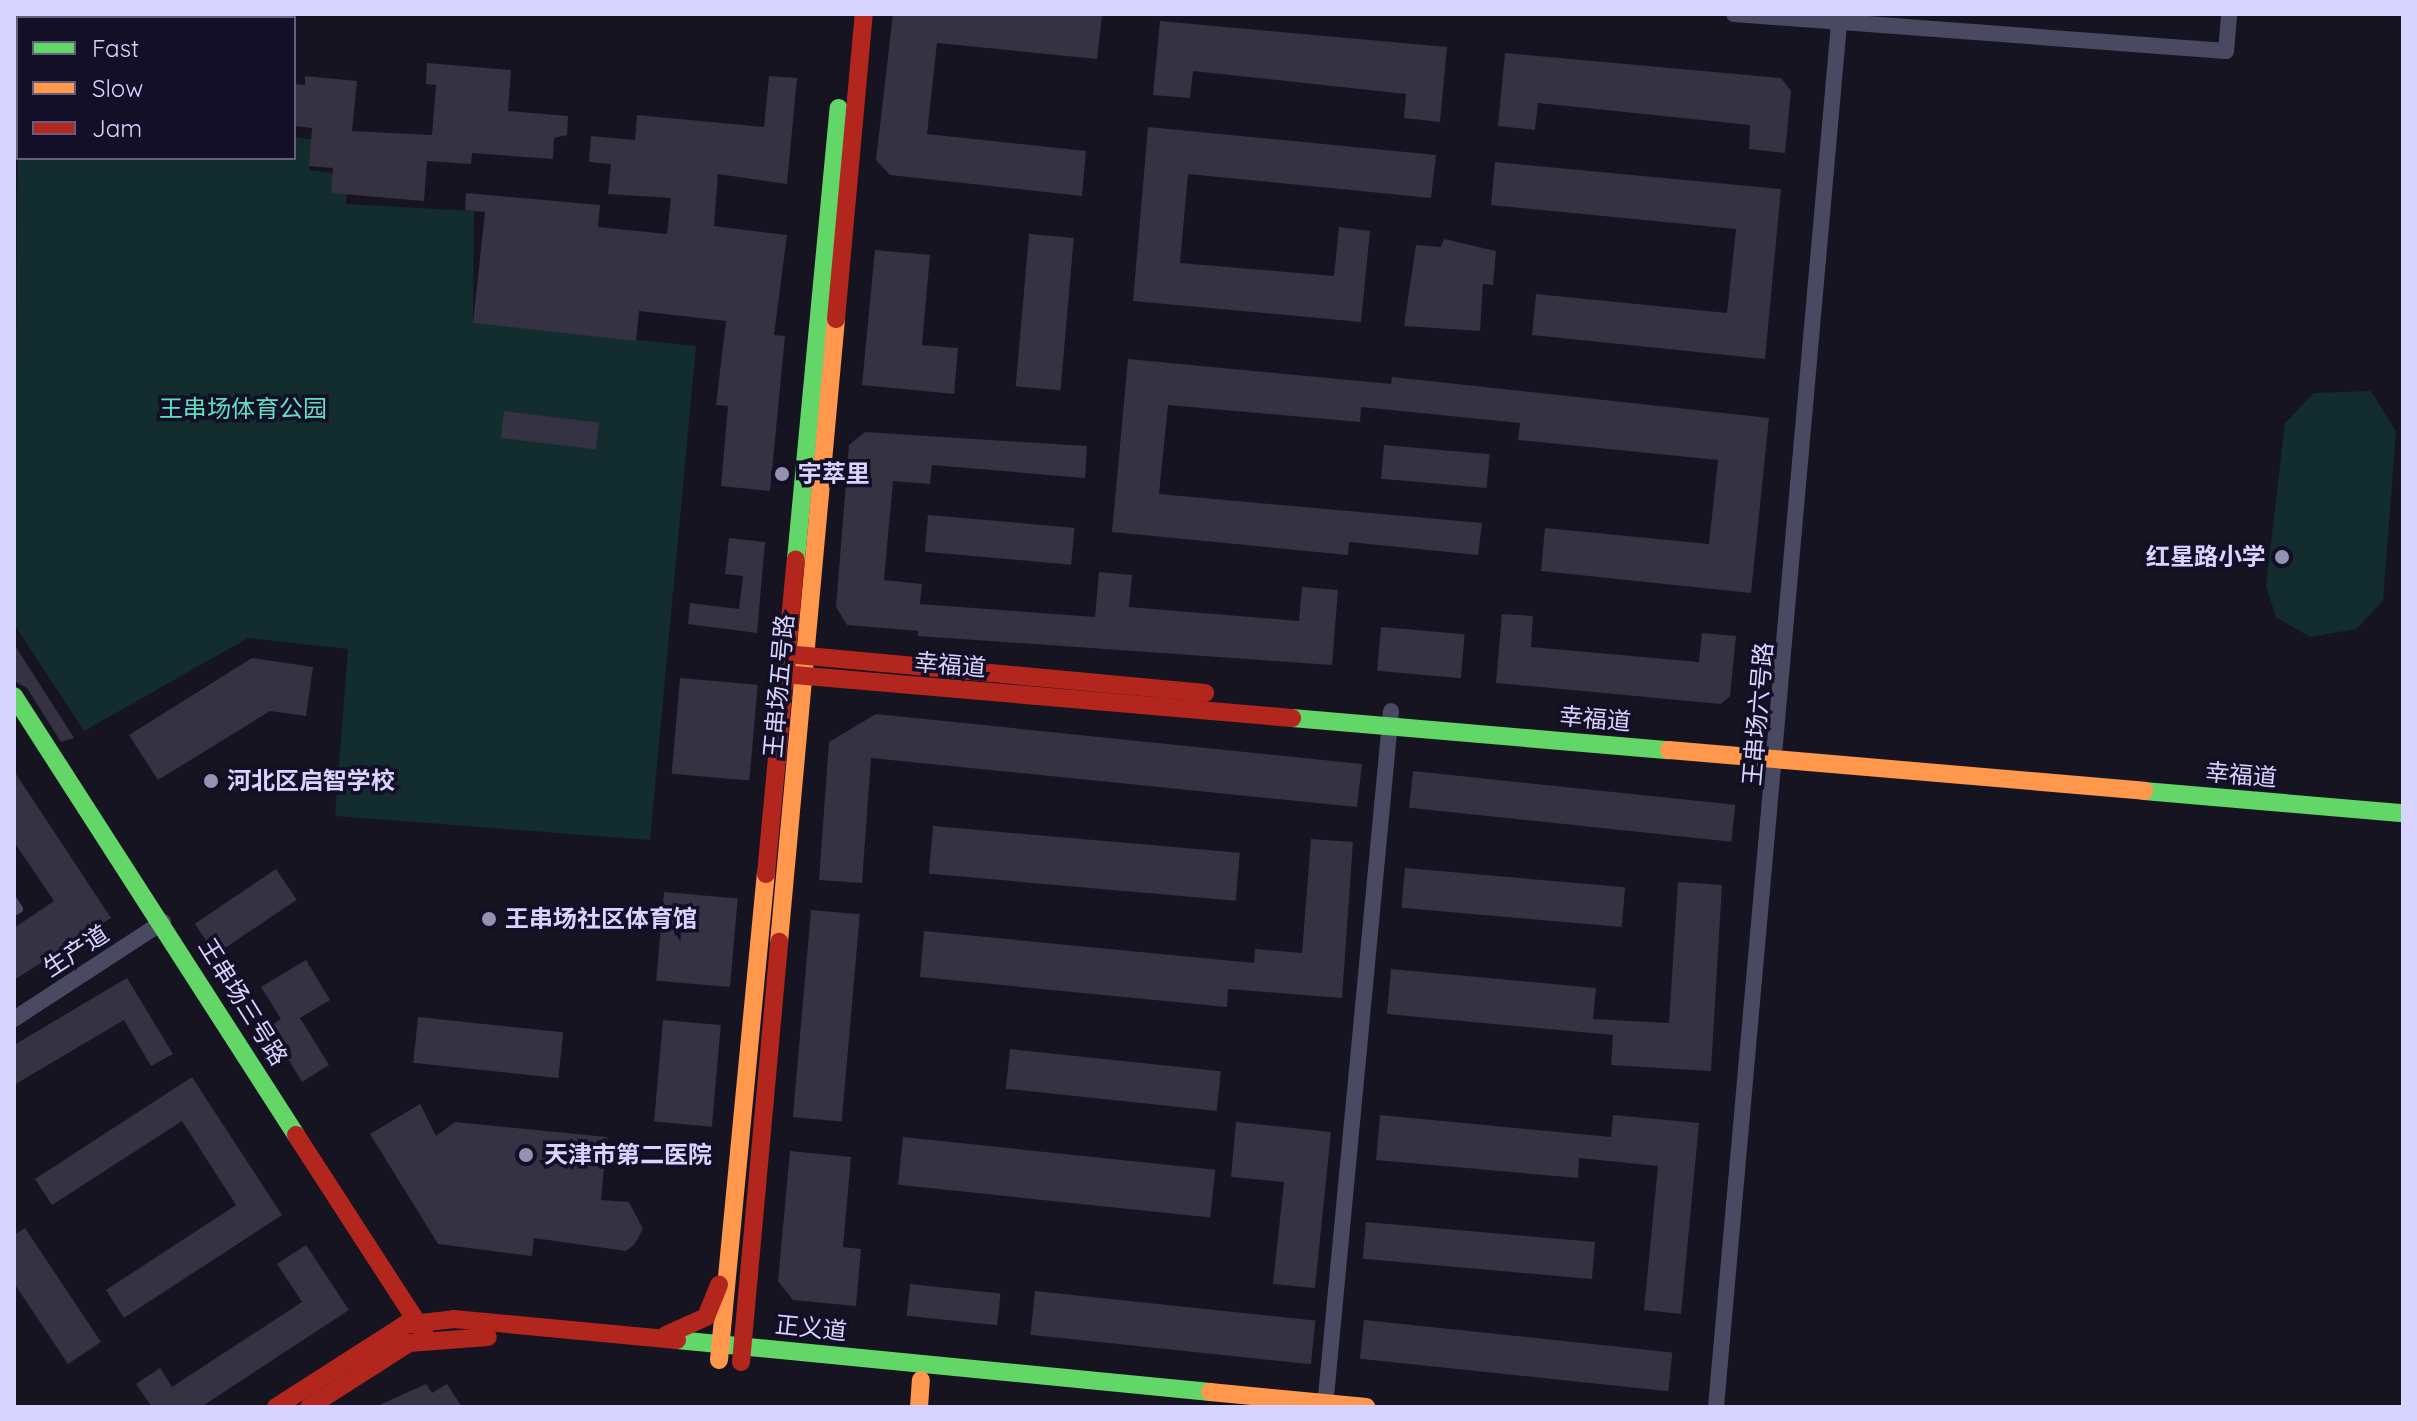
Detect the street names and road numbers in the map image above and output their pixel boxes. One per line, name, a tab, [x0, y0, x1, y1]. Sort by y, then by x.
street label: 王串场五号路	[758, 613, 800, 759]
street label: 王串场六号路	[1737, 641, 1779, 787]
street label: 幸福道	[913, 648, 987, 682]
street label: 幸福道	[1558, 702, 1632, 736]
street label: 幸福道	[2204, 758, 2278, 792]
street label: 生产道	[38, 919, 114, 983]
street label: 王串场三号路	[193, 933, 293, 1071]
street label: 正义道	[774, 1310, 848, 1346]

